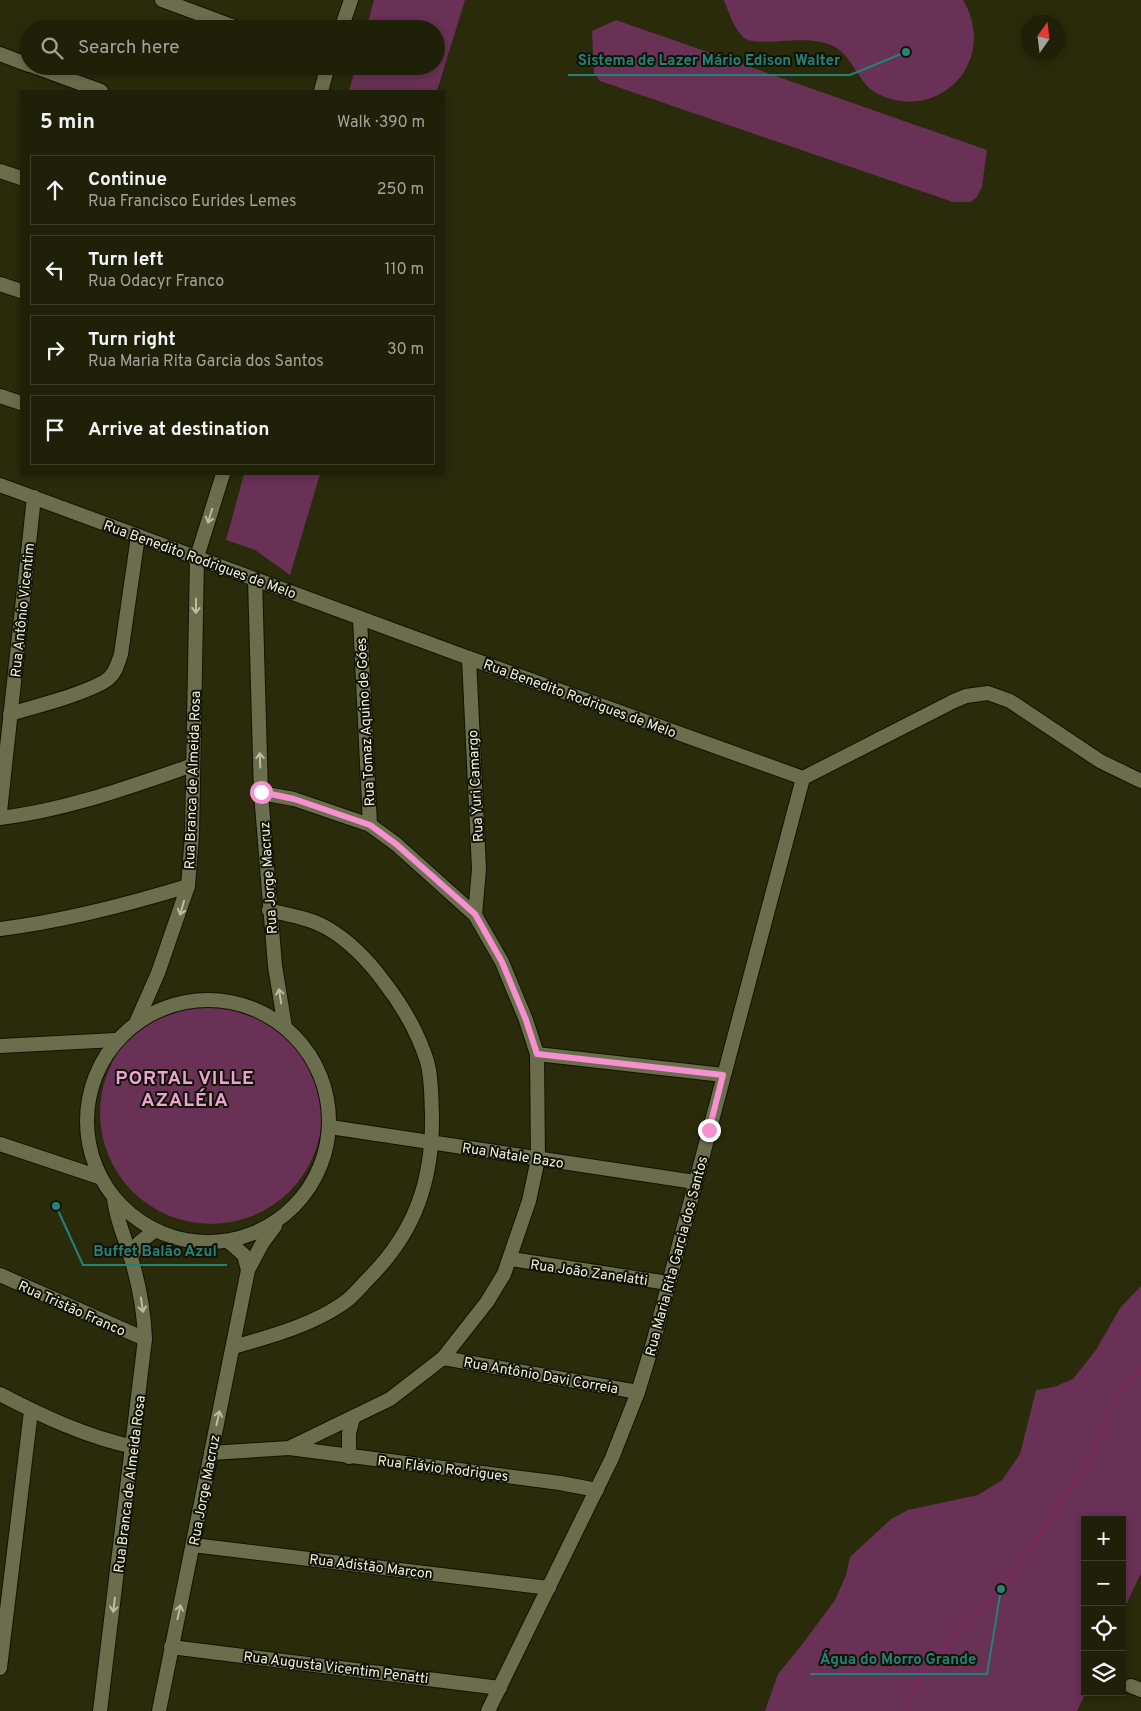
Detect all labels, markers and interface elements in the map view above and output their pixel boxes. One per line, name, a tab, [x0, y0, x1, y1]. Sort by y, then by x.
north arrow	[1021, 15, 1066, 60]
search box	[20, 20, 445, 75]
icon: search	[38, 34, 66, 62]
text: Search here	[78, 36, 180, 60]
callout: Sistema de Lazer Mário Edison Walter	[568, 45, 850, 75]
text: Sistema de Lazer Mário Edison Walter	[578, 52, 841, 71]
text: 5 min	[40, 109, 95, 136]
text: Walk · 390 m	[337, 113, 425, 133]
text: Continue	[88, 168, 167, 192]
icon: ahead	[41, 176, 69, 204]
text: 250 m	[377, 180, 424, 200]
text: Rua Francisco Eurides Lemes	[88, 192, 297, 212]
text: Turn left	[88, 248, 164, 272]
icon: left	[41, 256, 69, 284]
text: 110 m	[384, 260, 424, 280]
text: Rua Odacyr Franco	[88, 272, 224, 292]
text: Turn right	[88, 328, 176, 352]
icon: right	[41, 336, 69, 364]
text: 30 m	[387, 340, 424, 360]
text: Rua Maria Rita Garcia dos Santos	[88, 352, 324, 372]
icon: arrive	[41, 416, 69, 444]
text: Arrive at destination	[88, 418, 269, 442]
one-way arrow	[204, 507, 214, 523]
street label: Rua Benedito Rodrigues de Melo	[101, 518, 298, 603]
street label: Rua Antônio Vicentim	[8, 542, 39, 678]
one-way arrow	[191, 598, 201, 614]
street label: Rua Tomaz Aquino de Góes	[354, 637, 379, 807]
street label: Rua Benedito Rodrigues de Melo	[481, 657, 678, 742]
street label: Rua Branca de Almeida Rosa	[182, 690, 205, 870]
street label: Rua Yuri Camargo	[465, 729, 488, 842]
one-way arrow	[256, 752, 265, 768]
route start	[250, 781, 273, 804]
street label: Rua Jorge Macruz	[257, 821, 282, 935]
one-way arrow	[176, 899, 186, 915]
one-way arrow	[275, 988, 285, 1004]
district label: PORTAL VILLE AZALÉIA	[115, 1067, 255, 1113]
route end	[698, 1119, 721, 1142]
street label: Rua Natale Bazo	[461, 1140, 565, 1173]
street label: Rua Maria Rita Garcia dos Santos	[643, 1155, 712, 1358]
callout: Buffet Balão Azul	[83, 1235, 227, 1265]
text: Buffet Balão Azul	[93, 1243, 217, 1262]
street label: Rua João Zanelatti	[529, 1257, 649, 1290]
street label: Rua Tristão Franco	[15, 1278, 128, 1341]
one-way arrow	[137, 1296, 147, 1312]
street label: Rua Antônio Davi Correia	[462, 1355, 619, 1398]
street label: Rua Branca de Almeida Rosa	[111, 1394, 150, 1574]
one-way arrow	[214, 1411, 224, 1427]
street label: Rua Jorge Macruz	[186, 1433, 225, 1547]
street label: Rua Flávio Rodrigues	[376, 1453, 509, 1486]
map controls	[1081, 1516, 1126, 1696]
button: +	[1081, 1516, 1126, 1561]
street label: Rua Adistão Marcon	[308, 1551, 434, 1583]
button: −	[1081, 1561, 1126, 1606]
one-way arrow	[109, 1597, 119, 1613]
one-way arrow	[175, 1604, 184, 1620]
button: locate	[1081, 1606, 1126, 1651]
callout: Água do Morro Grande	[810, 1644, 987, 1674]
street label: Rua Augusta Vicentim Penatti	[242, 1649, 429, 1688]
text: Água do Morro Grande	[820, 1650, 976, 1670]
button: layers	[1081, 1651, 1126, 1696]

